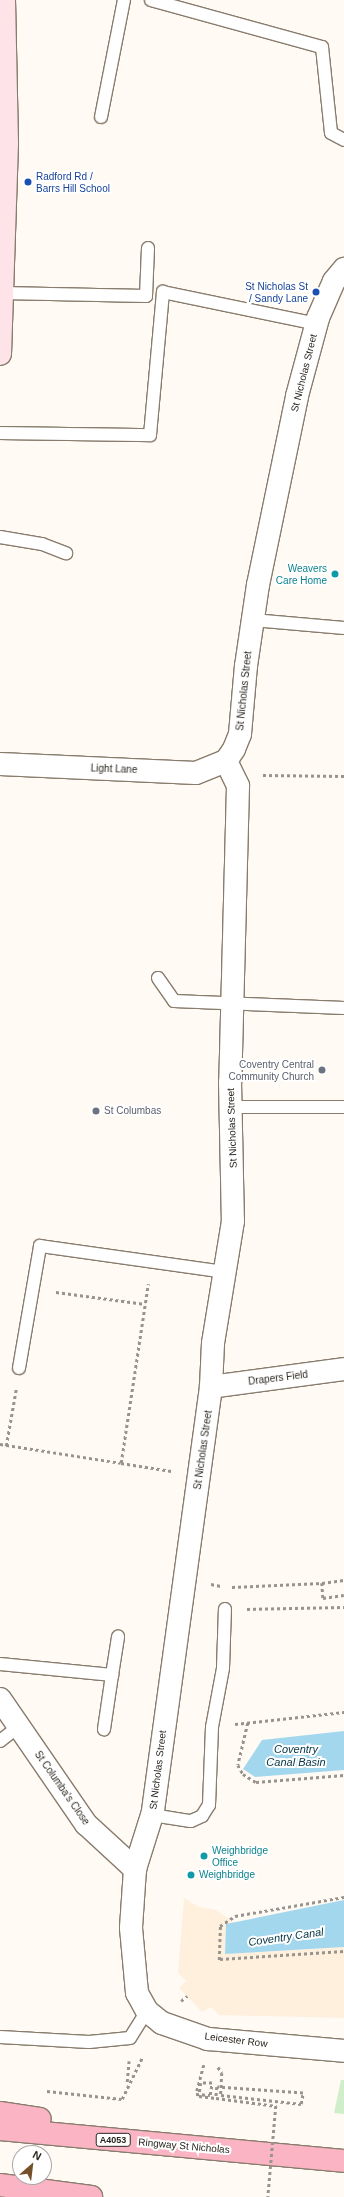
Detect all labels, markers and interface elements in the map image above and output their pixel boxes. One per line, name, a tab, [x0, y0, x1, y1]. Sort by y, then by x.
place label: Radford Rd / Barrs Hill School	[36, 170, 110, 194]
marker: Radford Rd / Barrs Hill School	[23, 177, 33, 187]
place label: St Nicholas St / Sandy Lane	[245, 280, 308, 304]
marker: St Nicholas St / Sandy Lane	[311, 287, 321, 297]
street label: St Nicholas Street	[288, 333, 320, 413]
place label: Weavers Care Home	[276, 562, 327, 586]
marker: Weavers Care Home	[330, 569, 340, 579]
street label: St Nicholas Street	[234, 651, 254, 731]
street label: Light Lane	[90, 762, 138, 776]
place label: Coventry Central Community Church	[228, 1058, 314, 1082]
marker: Coventry Central Community Church	[317, 1065, 327, 1075]
street label: St Nicholas Street	[225, 1088, 239, 1168]
place label: St Columbas	[104, 1105, 161, 1117]
marker: St Columbas	[91, 1106, 101, 1116]
street label: Drapers Field	[247, 1368, 309, 1388]
street label: St Nicholas Street	[191, 1410, 215, 1490]
street label: St Nicholas Street	[147, 1730, 169, 1810]
water label: Coventry Canal Basin	[266, 1743, 326, 1769]
street label: St Columba's Close	[32, 1749, 92, 1827]
place label: Weighbridge Office	[212, 1844, 268, 1868]
marker: Weighbridge Office	[199, 1851, 209, 1861]
place label: Weighbridge	[199, 1869, 255, 1881]
marker: Weighbridge	[186, 1870, 196, 1880]
water label: Coventry Canal	[248, 1925, 324, 1949]
street label: Leicester Row	[204, 2030, 268, 2050]
road number: A4053	[95, 2133, 131, 2147]
street label: Ringway St Nicholas	[138, 2136, 230, 2156]
north arrow	[12, 2145, 52, 2185]
text: N	[31, 2148, 43, 2162]

